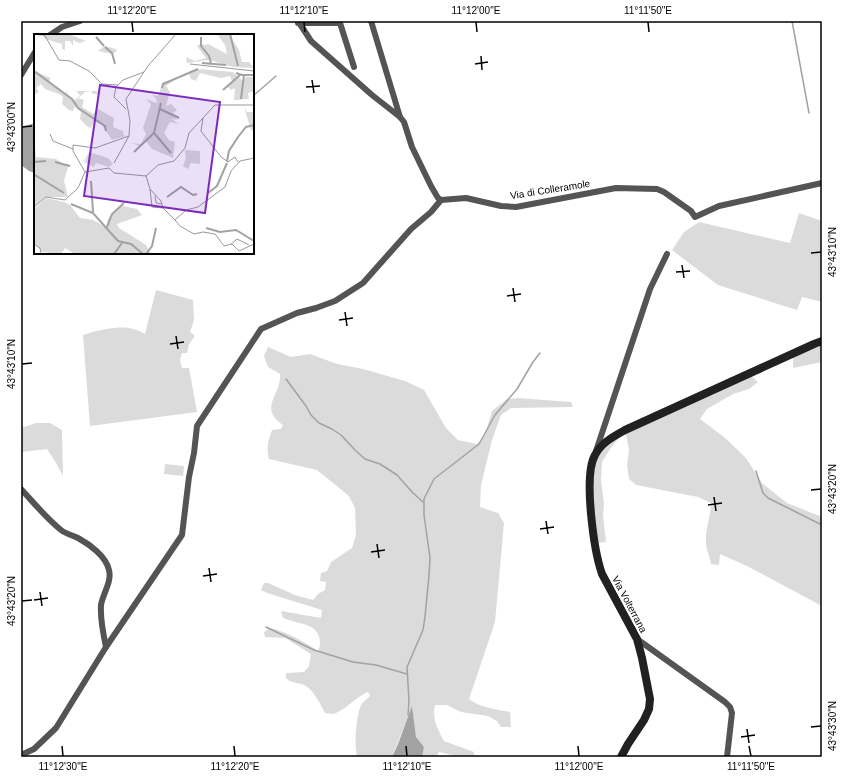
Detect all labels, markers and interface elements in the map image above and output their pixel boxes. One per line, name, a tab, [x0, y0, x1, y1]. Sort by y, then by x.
text: 11°12'20"E	[108, 5, 157, 16]
text: 11°12'10"E	[280, 5, 329, 16]
text: 11°12'00"E	[452, 5, 501, 16]
text: 11°11'50"E	[624, 5, 672, 16]
inset map	[34, 34, 254, 254]
text: 43°43'00"N	[6, 102, 17, 152]
street label: Via di Colleramole	[509, 178, 591, 201]
text: 43°43'10"N	[827, 227, 838, 277]
text: 43°43'10"N	[6, 339, 17, 389]
text: 43°43'20"N	[827, 464, 838, 514]
street label: Via Volterrana	[610, 574, 649, 635]
text: 43°43'20"N	[6, 576, 17, 626]
text: 43°43'30"N	[827, 701, 838, 751]
text: 11°12'30"E	[39, 761, 88, 772]
text: 11°12'20"E	[211, 761, 260, 772]
text: 11°12'10"E	[383, 761, 432, 772]
text: 11°12'00"E	[555, 761, 604, 772]
text: 11°11'50"E	[727, 761, 775, 772]

